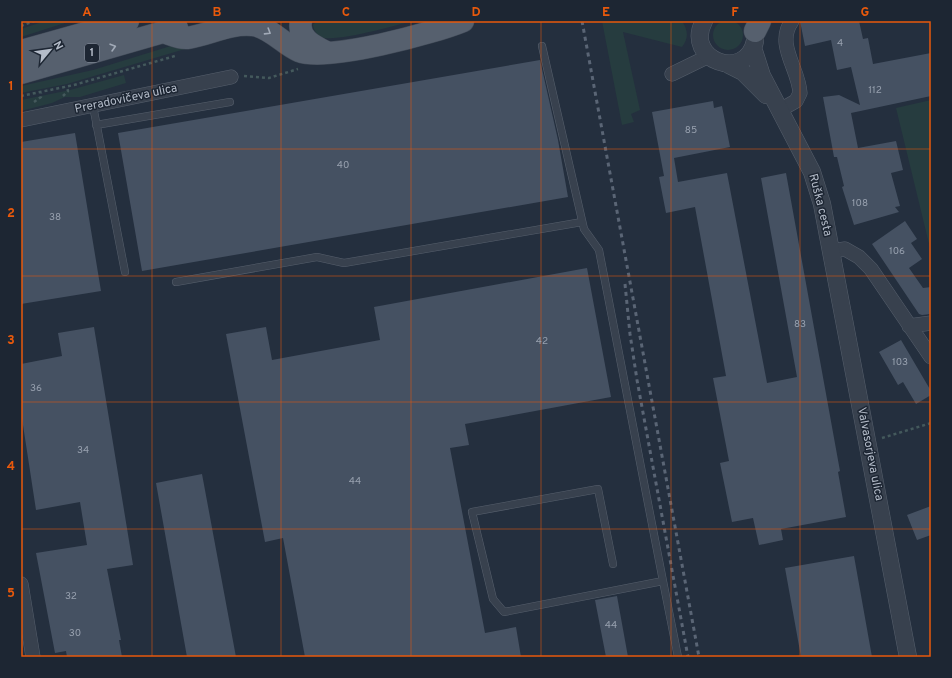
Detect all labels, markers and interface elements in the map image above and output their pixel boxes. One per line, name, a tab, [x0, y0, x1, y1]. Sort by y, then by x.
text: A	[82, 5, 92, 21]
text: B	[213, 5, 222, 21]
text: C	[342, 5, 350, 21]
text: D	[471, 5, 481, 21]
text: E	[602, 5, 610, 21]
text: F	[731, 5, 739, 21]
text: G	[861, 5, 870, 21]
one-way arrow	[263, 27, 270, 34]
north arrow	[30, 30, 70, 70]
house number: 4	[837, 37, 843, 50]
text: N	[50, 39, 66, 52]
one-way arrow	[109, 43, 116, 52]
road number: 1	[85, 44, 99, 62]
text: 1	[8, 79, 14, 95]
street label: Preradovičeva ulica	[73, 80, 179, 118]
house number: 112	[868, 84, 882, 97]
house number: 85	[685, 124, 697, 137]
house number: 40	[337, 159, 349, 172]
street label: Ruška cesta	[804, 172, 836, 238]
house number: 108	[852, 197, 868, 210]
text: 2	[7, 206, 15, 222]
house number: 38	[49, 211, 61, 224]
house number: 106	[889, 245, 905, 258]
house number: 83	[794, 318, 806, 331]
text: 3	[7, 333, 15, 349]
house number: 42	[536, 335, 548, 348]
house number: 103	[892, 356, 908, 369]
house number: 36	[30, 382, 42, 395]
street label: Valvasorjeva ulica	[853, 406, 887, 502]
house number: 34	[77, 444, 89, 457]
text: 4	[7, 459, 15, 475]
house number: 44	[349, 475, 361, 488]
text: 5	[7, 586, 15, 602]
house number: 32	[65, 590, 77, 603]
house number: 44	[605, 619, 617, 632]
house number: 30	[69, 627, 81, 640]

